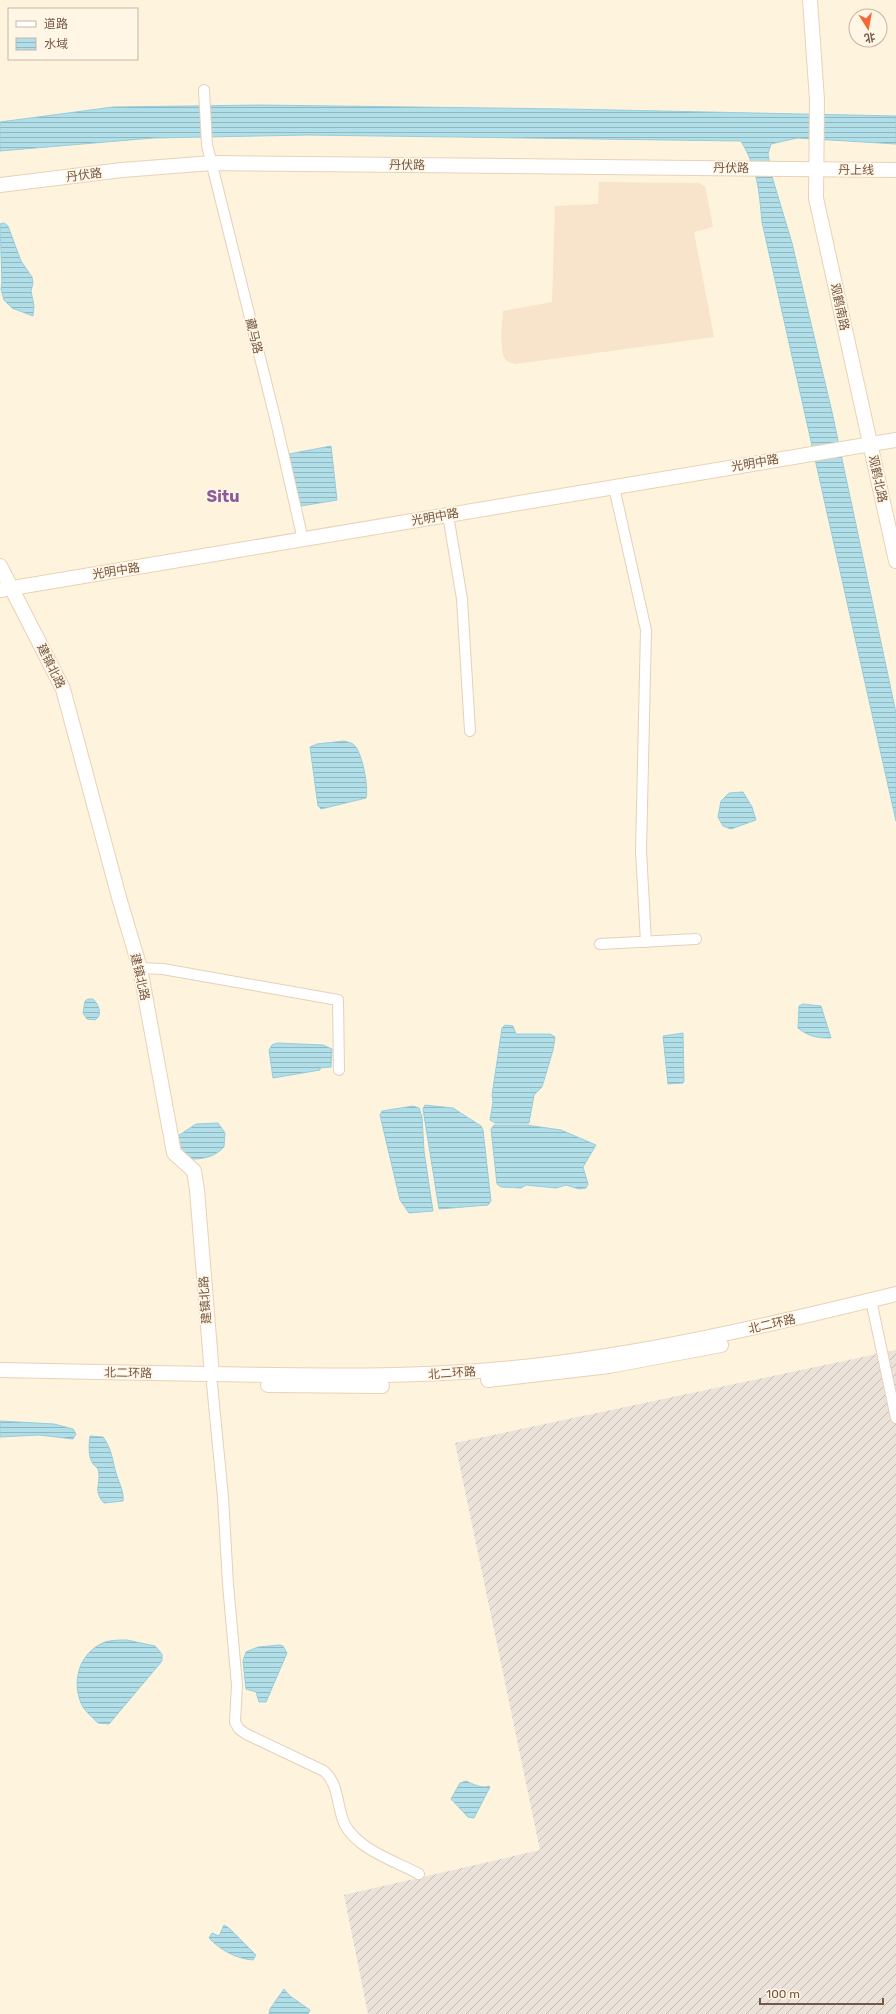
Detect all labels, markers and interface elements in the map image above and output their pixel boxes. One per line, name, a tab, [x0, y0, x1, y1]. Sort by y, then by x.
legend	[8, 8, 138, 60]
north arrow	[848, 8, 888, 48]
text: 道路	[44, 17, 68, 31]
text: 北	[863, 30, 876, 45]
text: 水域	[44, 37, 68, 51]
street label: 丹伏路	[389, 158, 425, 172]
street label: 丹伏路	[713, 161, 749, 175]
street label: 丹上线	[838, 163, 874, 177]
street label: 丹伏路	[65, 166, 103, 184]
street label: 观鹤南路	[828, 282, 852, 332]
street label: 藏马路	[243, 317, 265, 355]
street label: 光明中路	[730, 452, 780, 474]
street label: 观鹤北路	[866, 454, 890, 504]
district label: Situ	[207, 487, 239, 506]
street label: 光明中路	[410, 506, 460, 528]
street label: 光明中路	[91, 560, 141, 582]
street label: 建镇北路	[34, 641, 68, 691]
street label: 建镇北路	[128, 952, 152, 1002]
street label: 建镇北路	[196, 1276, 214, 1324]
street label: 北二环路	[747, 1312, 797, 1336]
street label: 北二环路	[428, 1364, 476, 1382]
street label: 北二环路	[104, 1366, 152, 1380]
scale bar	[760, 1980, 883, 2006]
text: 100 m	[766, 1987, 800, 2001]

